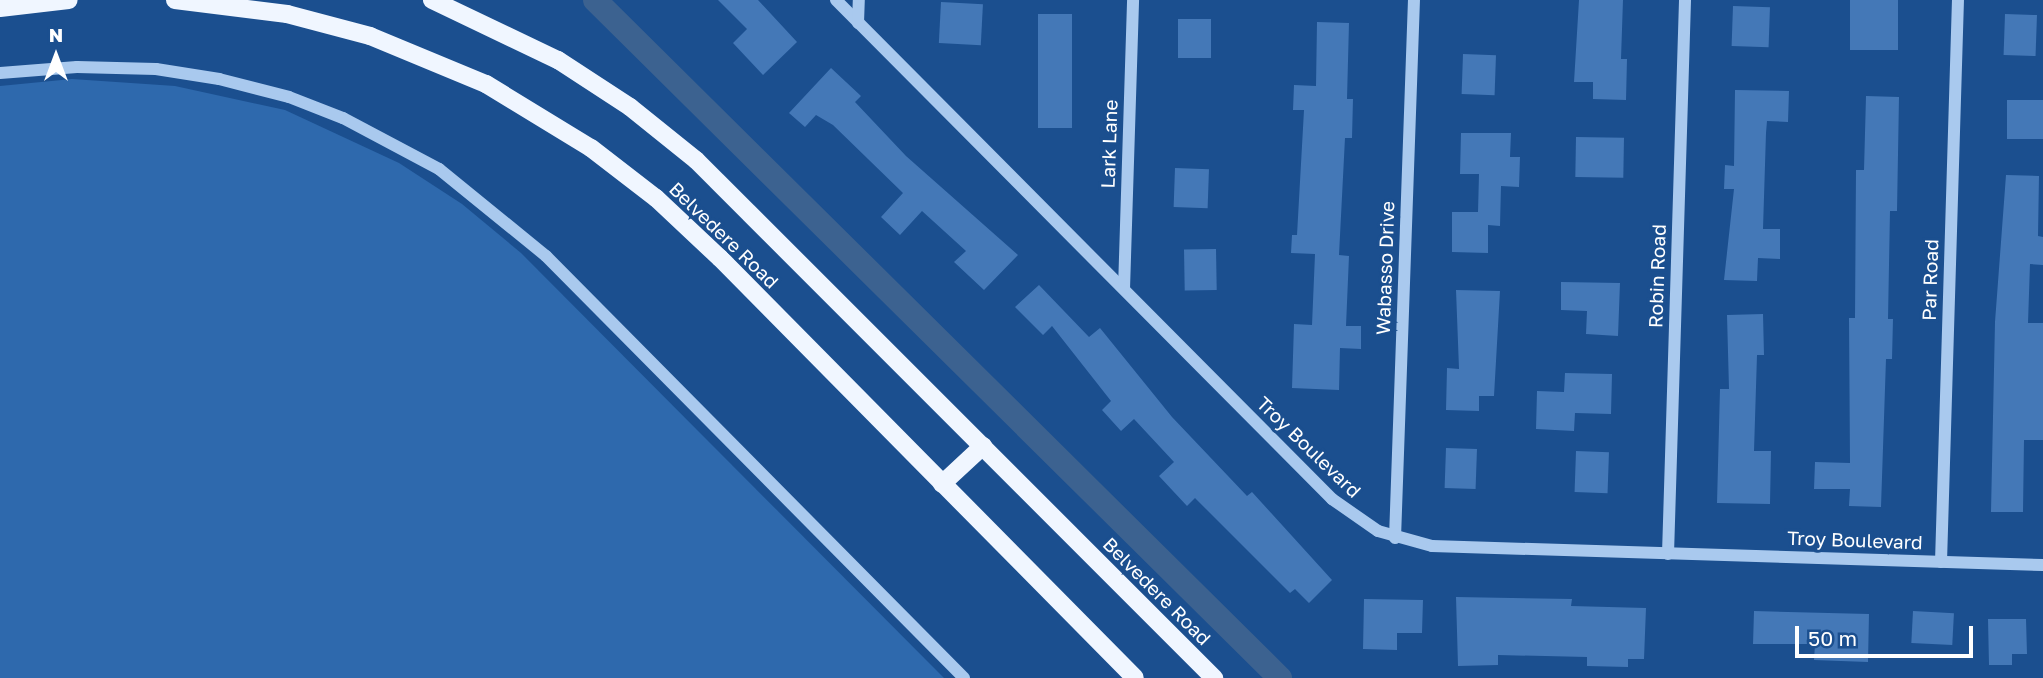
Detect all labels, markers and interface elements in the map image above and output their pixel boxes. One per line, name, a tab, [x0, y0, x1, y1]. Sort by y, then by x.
north arrow	[21, 21, 91, 91]
text: N	[49, 23, 63, 46]
street label: Lark Lane	[1096, 99, 1122, 189]
street label: Belvedere Road	[665, 177, 783, 293]
street label: Wabasso Drive	[1371, 201, 1399, 335]
street label: Robin Road	[1644, 224, 1670, 328]
street label: Par Road	[1917, 239, 1943, 321]
street label: Troy Boulevard	[1252, 392, 1366, 502]
street label: Troy Boulevard	[1787, 526, 1923, 554]
street label: Belvedere Road	[1098, 532, 1216, 650]
scale bar	[1798, 612, 1976, 656]
text: 50 m	[1808, 625, 1857, 651]

